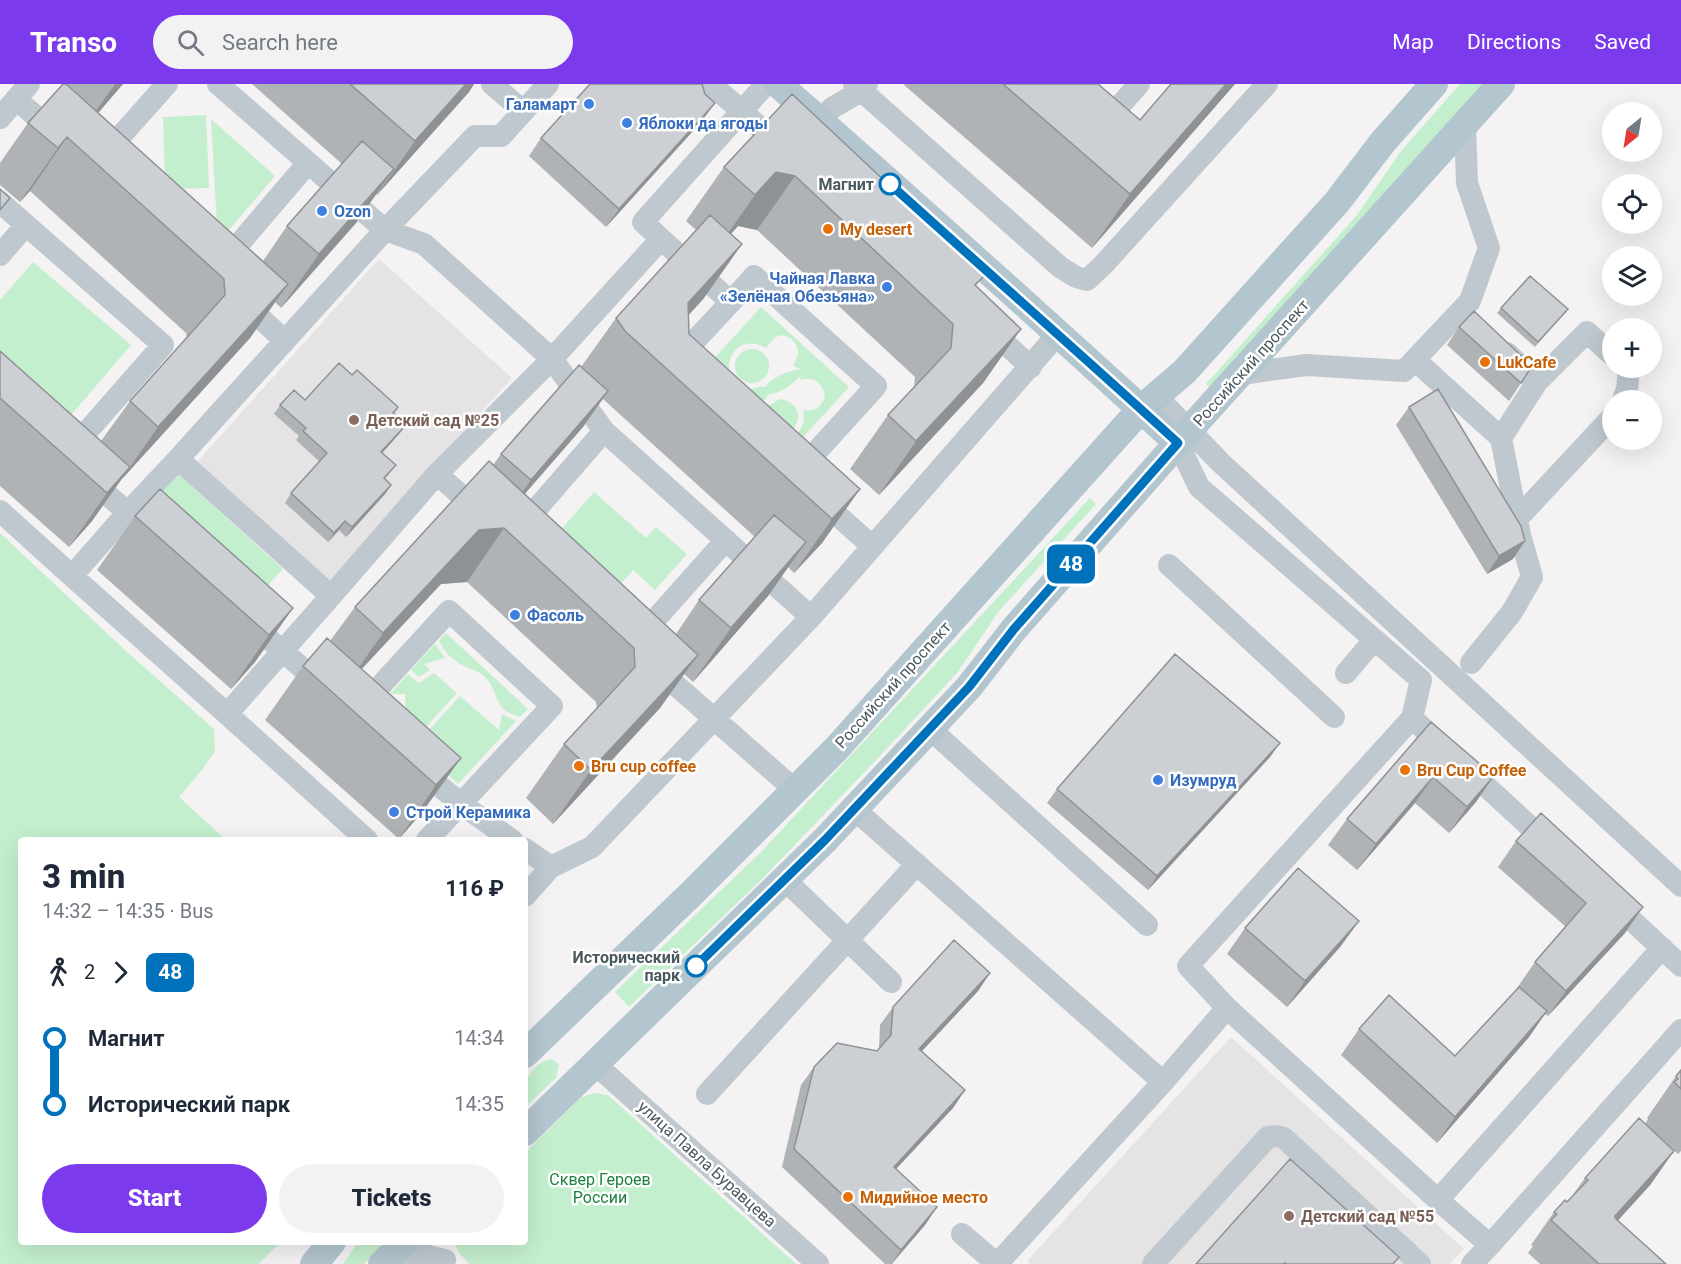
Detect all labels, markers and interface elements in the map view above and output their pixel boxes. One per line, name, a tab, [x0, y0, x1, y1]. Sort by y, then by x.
search box	[153, 15, 573, 69]
text: Transo	[30, 26, 117, 59]
icon: search	[174, 26, 207, 59]
text: Search here	[222, 30, 338, 55]
text: Map	[1392, 30, 1434, 54]
text: Directions	[1467, 30, 1561, 54]
text: Saved	[1594, 30, 1651, 54]
place label: Галамарт	[506, 95, 577, 114]
marker: Галамарт	[582, 97, 596, 111]
north arrow	[1602, 102, 1662, 162]
map controls	[1602, 102, 1662, 450]
place label: Яблоки да ягоды	[638, 114, 768, 133]
marker: Яблоки да ягоды	[620, 116, 634, 130]
marker: Магнит	[879, 173, 901, 195]
button: locate	[1602, 174, 1662, 234]
place label: Магнит	[818, 175, 874, 194]
place label: Ozon	[334, 202, 371, 221]
marker: Ozon	[315, 204, 329, 218]
place label: My desert	[840, 220, 913, 239]
marker: My desert	[821, 222, 835, 236]
button: layers	[1602, 246, 1662, 306]
place label: Чайная Лавка «Зелёная Обезьяна»	[720, 269, 875, 306]
marker: Чайная Лавка «Зелёная Обезьяна»	[880, 280, 894, 294]
street label: Российский проспект	[1189, 296, 1313, 430]
button: +	[1602, 318, 1662, 378]
place label: LukCafe	[1497, 353, 1557, 372]
marker: LukCafe	[1478, 355, 1492, 369]
button: −	[1602, 390, 1662, 450]
place label: Детский сад №25	[366, 411, 499, 430]
marker: Детский сад №25	[347, 413, 361, 427]
line badge: 48	[1044, 544, 1098, 584]
text: 48	[1059, 552, 1083, 576]
place label: Фасоль	[527, 606, 584, 625]
marker: Фасоль	[508, 608, 522, 622]
street label: Российский проспект	[831, 618, 955, 752]
place label: Bru cup coffee	[591, 757, 697, 776]
marker: Bru cup coffee	[572, 759, 586, 773]
place label: Bru Cup Coffee	[1417, 761, 1527, 780]
marker: Bru Cup Coffee	[1398, 763, 1412, 777]
place label: Изумруд	[1170, 771, 1236, 790]
marker: Изумруд	[1151, 773, 1165, 787]
place label: Строй Керамика	[406, 803, 531, 822]
marker: Строй Керамика	[387, 805, 401, 819]
text: 3 min	[42, 857, 125, 896]
text: 116 ₽	[445, 876, 504, 901]
text: 14:32 – 14:35 · Bus	[42, 899, 214, 923]
place label: Исторический парк	[573, 948, 681, 985]
marker: Исторический парк	[685, 955, 707, 977]
icon: walk	[42, 956, 75, 989]
icon: forward	[104, 956, 137, 989]
text: 2	[84, 960, 95, 984]
text: 48	[158, 960, 182, 984]
text: Магнит	[88, 1026, 164, 1051]
text: 14:34	[454, 1026, 504, 1050]
text: Исторический парк	[88, 1092, 290, 1117]
text: 14:35	[454, 1092, 504, 1116]
street label: улица Павла Буравцева	[634, 1097, 780, 1231]
button: Start	[42, 1164, 267, 1233]
button: Tickets	[279, 1164, 504, 1233]
park label: Сквер Героев России	[549, 1170, 651, 1207]
place label: Мидийное место	[860, 1188, 988, 1207]
marker: Мидийное место	[841, 1190, 855, 1204]
place label: Детский сад №55	[1301, 1207, 1434, 1226]
marker: Детский сад №55	[1282, 1209, 1296, 1223]

